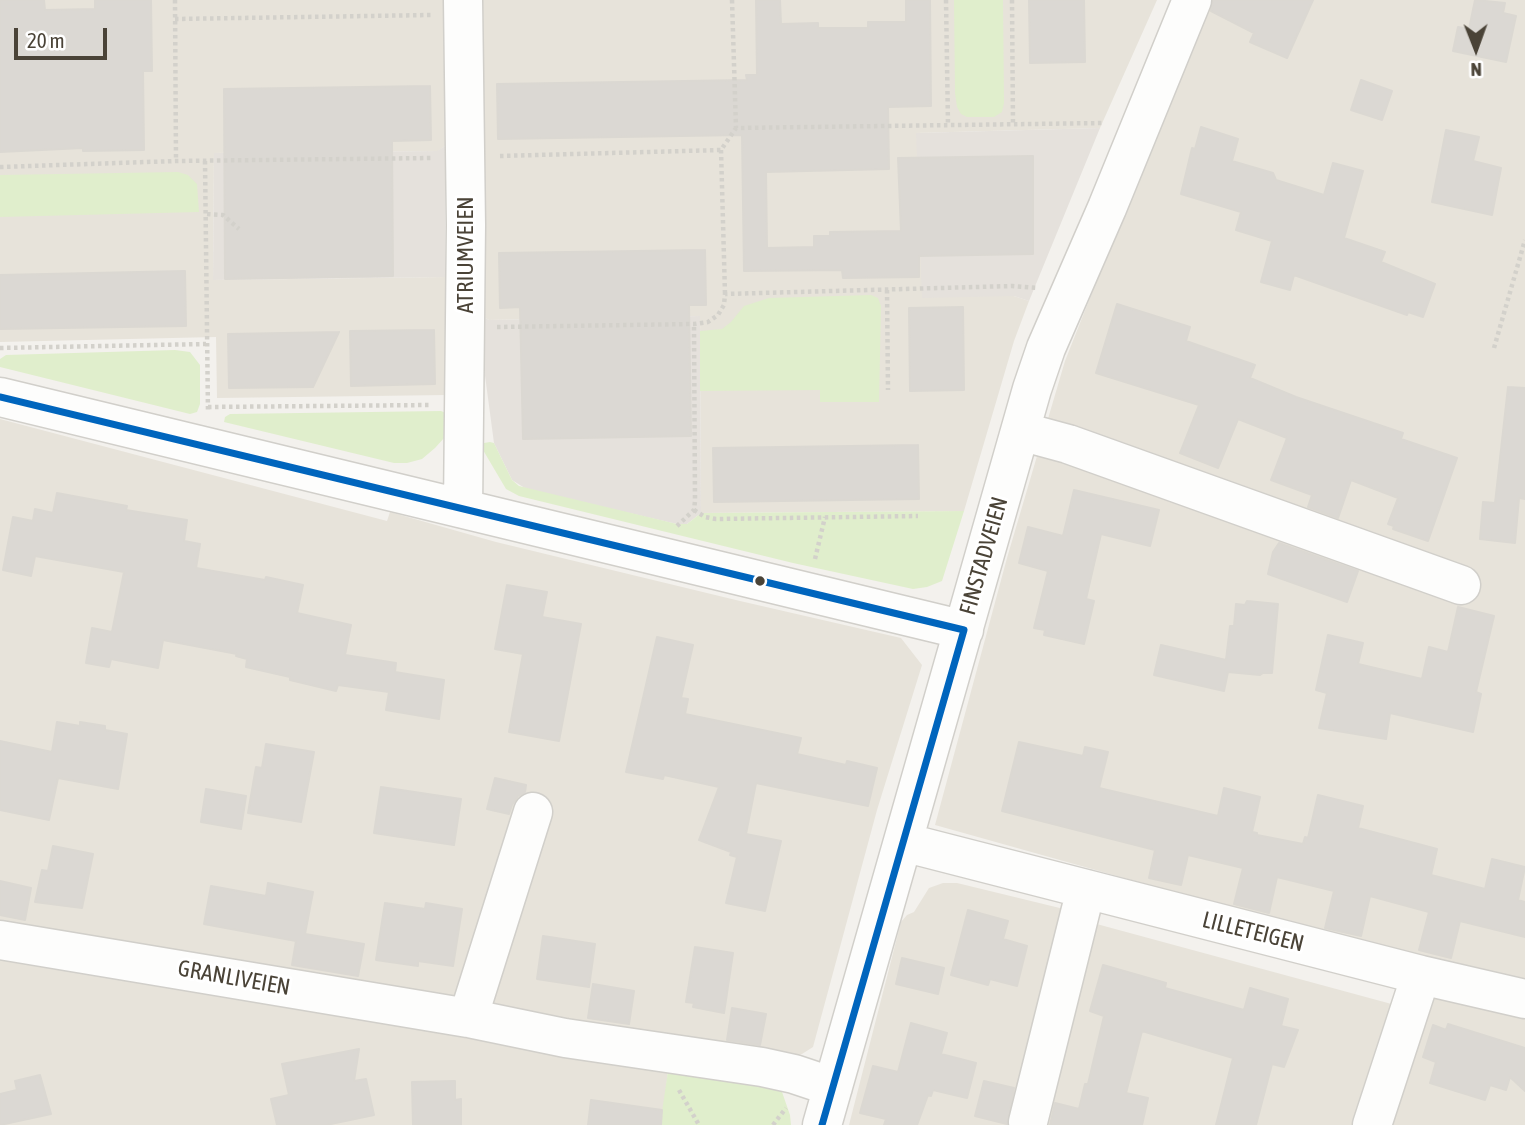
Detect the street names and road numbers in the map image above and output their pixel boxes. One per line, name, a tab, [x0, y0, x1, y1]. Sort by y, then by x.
street label: ATRIUMVEIEN	[452, 196, 480, 314]
street label: FINSTADVEIEN	[954, 494, 1014, 618]
street label: LILLETEIGEN	[1199, 906, 1307, 958]
street label: GRANLIVEIEN	[176, 955, 292, 1001]

